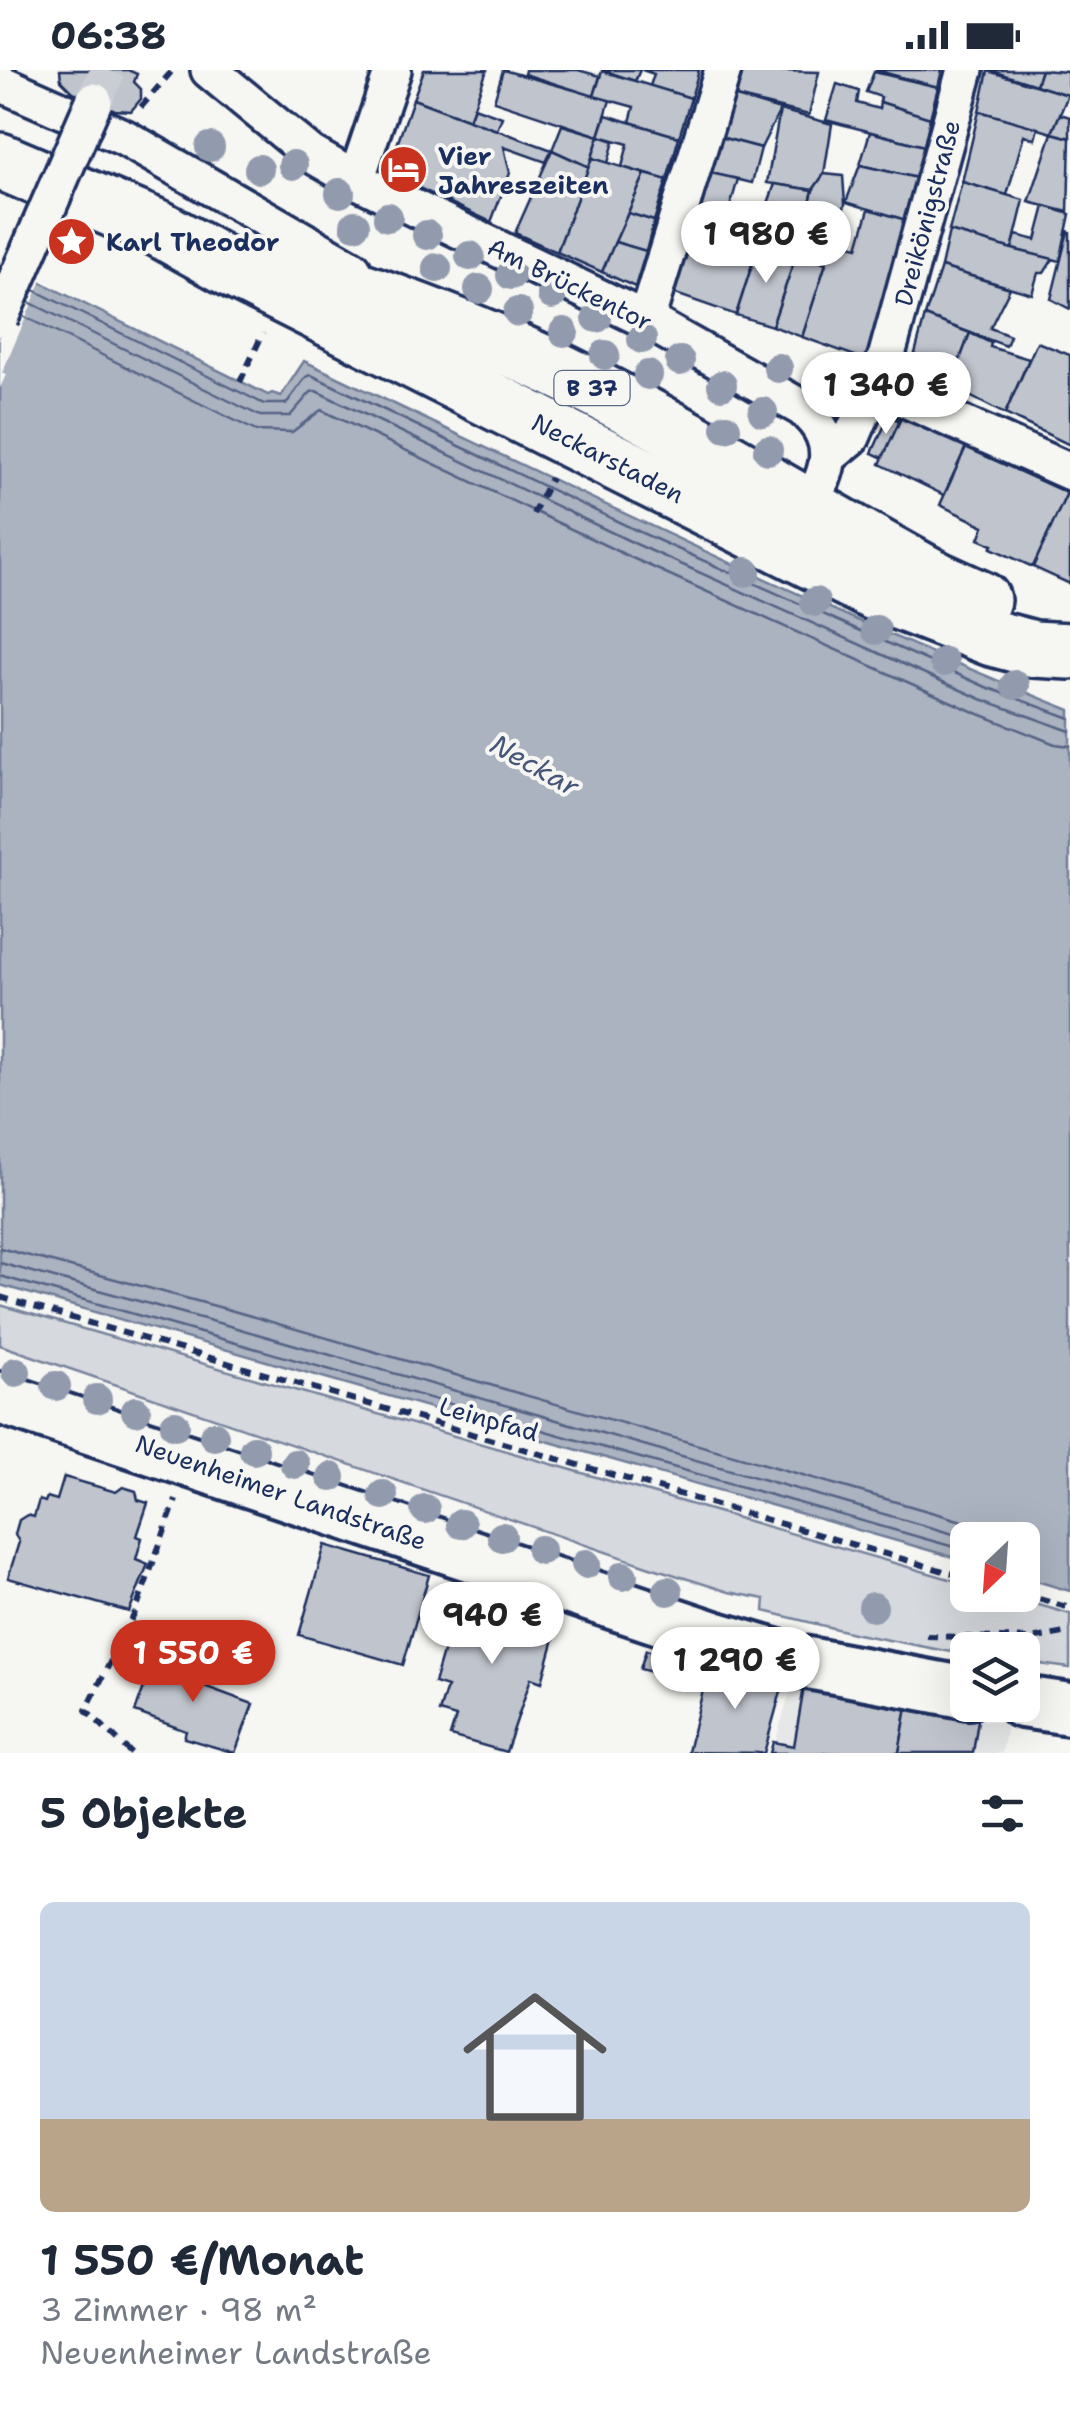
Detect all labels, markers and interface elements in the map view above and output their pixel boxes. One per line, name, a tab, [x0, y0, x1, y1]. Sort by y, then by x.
text: 06:38	[50, 10, 167, 61]
street label: Dreikönigstraße	[886, 116, 968, 310]
place label: Vier Jahreszeiten	[438, 139, 609, 202]
hotel icon: Vier Jahreszeiten	[377, 144, 429, 196]
pin: 1 980 €	[674, 201, 858, 286]
text: 1 980 €	[703, 212, 829, 255]
place icon: Karl Theodor	[45, 216, 97, 268]
place label: Karl Theodor	[106, 225, 280, 259]
street label: Am Brückentor	[482, 229, 658, 339]
pin: 1 340 €	[794, 352, 978, 437]
text: 1 340 €	[823, 363, 949, 406]
road number: B 37	[554, 371, 630, 405]
street label: Neckarstaden	[526, 405, 690, 511]
water label: Neckar	[484, 725, 587, 805]
street label: Leinpfad	[435, 1389, 543, 1449]
street label: Neuenheimer Landstraße	[131, 1426, 431, 1558]
north arrow	[950, 1522, 1040, 1612]
map controls	[950, 1522, 1040, 1722]
pin: 940 €	[422, 1582, 562, 1667]
text: 940 €	[442, 1593, 542, 1636]
pin: 1 550 €	[101, 1620, 285, 1705]
pin: 1 290 €	[643, 1627, 827, 1712]
text: 1 550 €	[132, 1631, 254, 1674]
button: layers	[950, 1632, 1040, 1722]
text: 1 290 €	[673, 1638, 797, 1681]
text: 5 Objekte	[40, 1785, 247, 1841]
icon: filters	[975, 1786, 1030, 1841]
icon: home	[445, 1967, 625, 2147]
text: 1 550 €/Monat	[40, 2232, 364, 2288]
text: 3 Zimmer · 98 m²	[40, 2288, 317, 2331]
text: Neuenheimer Landstraße	[40, 2331, 432, 2374]

